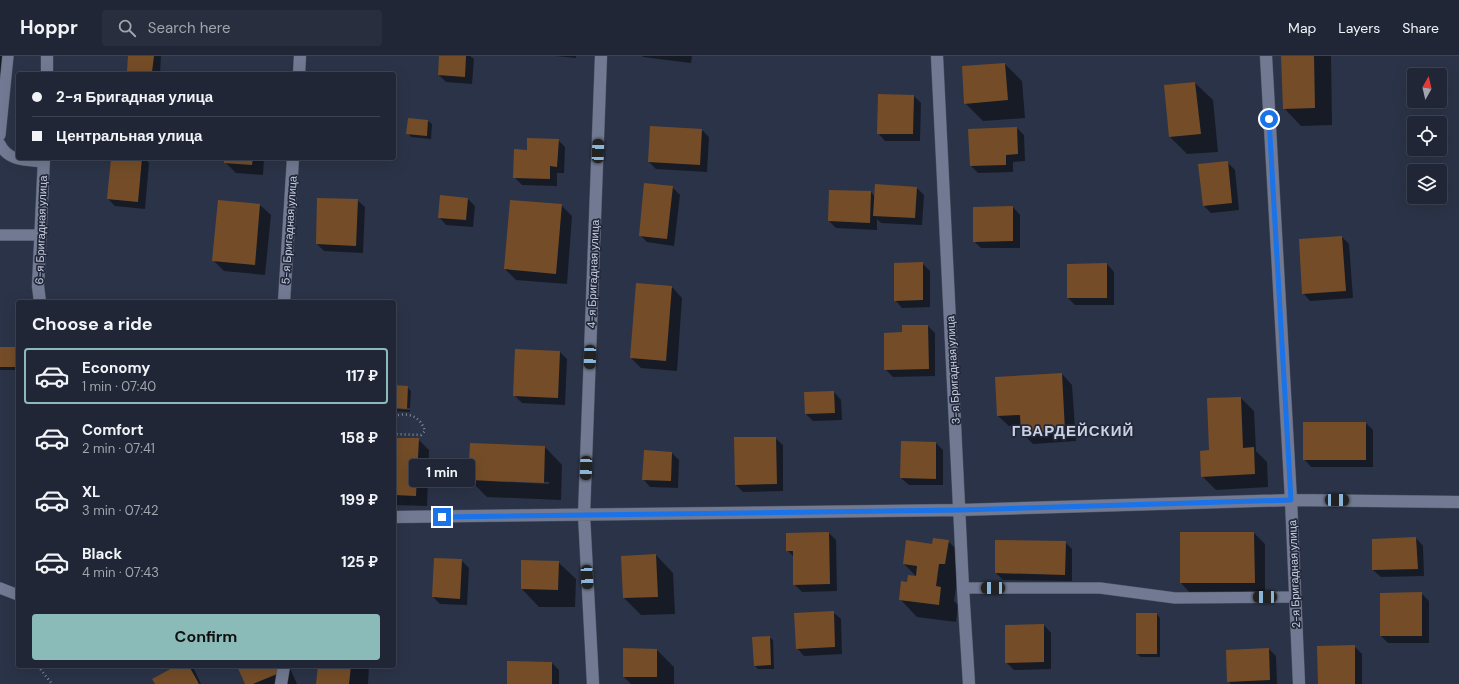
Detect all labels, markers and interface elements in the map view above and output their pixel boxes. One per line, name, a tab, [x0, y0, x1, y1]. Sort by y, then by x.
search box	[102, 10, 382, 46]
text: Hoppr	[20, 15, 78, 40]
icon: search	[116, 17, 138, 39]
text: Search here	[148, 18, 231, 38]
text: Map	[1288, 19, 1316, 37]
text: Layers	[1338, 19, 1380, 37]
text: Share	[1402, 19, 1439, 37]
north arrow	[1407, 68, 1447, 108]
map controls	[1407, 68, 1447, 204]
text: 2-я Бригадная улица	[56, 87, 213, 107]
route start	[1260, 110, 1278, 128]
button: locate	[1407, 116, 1447, 156]
text: Центральная улица	[56, 126, 202, 146]
car	[592, 139, 604, 163]
button: layers	[1407, 164, 1447, 204]
street label: 6-я Бригадная улица	[32, 174, 50, 285]
street label: 5-я Бригадная улица	[278, 174, 300, 285]
street label: 4-я Бригадная улица	[584, 219, 602, 329]
text: Choose a ride	[32, 312, 153, 336]
street label: 3-я Бригадная улица	[943, 315, 963, 425]
car	[584, 345, 596, 369]
icon: car	[34, 358, 70, 394]
text: Economy	[82, 358, 150, 378]
text: 117 ₽	[346, 366, 378, 386]
text: 1 min · 07:40	[82, 378, 156, 395]
icon: car	[34, 420, 70, 456]
text: Comfort	[82, 420, 143, 440]
district label: ГВАРДЕЙСКИЙ	[1012, 421, 1134, 441]
text: 158 ₽	[340, 428, 378, 448]
text: 2 min · 07:41	[82, 440, 155, 457]
car	[580, 456, 592, 480]
callout: 1 min	[409, 459, 475, 487]
text: 1 min	[426, 464, 458, 481]
icon: car	[34, 482, 70, 518]
text: XL	[82, 482, 100, 502]
text: 199 ₽	[340, 490, 378, 510]
car	[1325, 494, 1349, 506]
text: 3 min · 07:42	[82, 502, 158, 519]
route end	[433, 508, 451, 526]
street label: 2-я Бригадная улица	[1285, 519, 1303, 628]
icon: car	[34, 544, 70, 580]
text: Black	[82, 544, 122, 564]
text: 125 ₽	[341, 552, 378, 572]
text: 4 min · 07:43	[82, 564, 159, 581]
car	[580, 565, 594, 589]
car	[981, 582, 1005, 594]
car	[1253, 591, 1277, 603]
button: Confirm	[32, 614, 380, 660]

